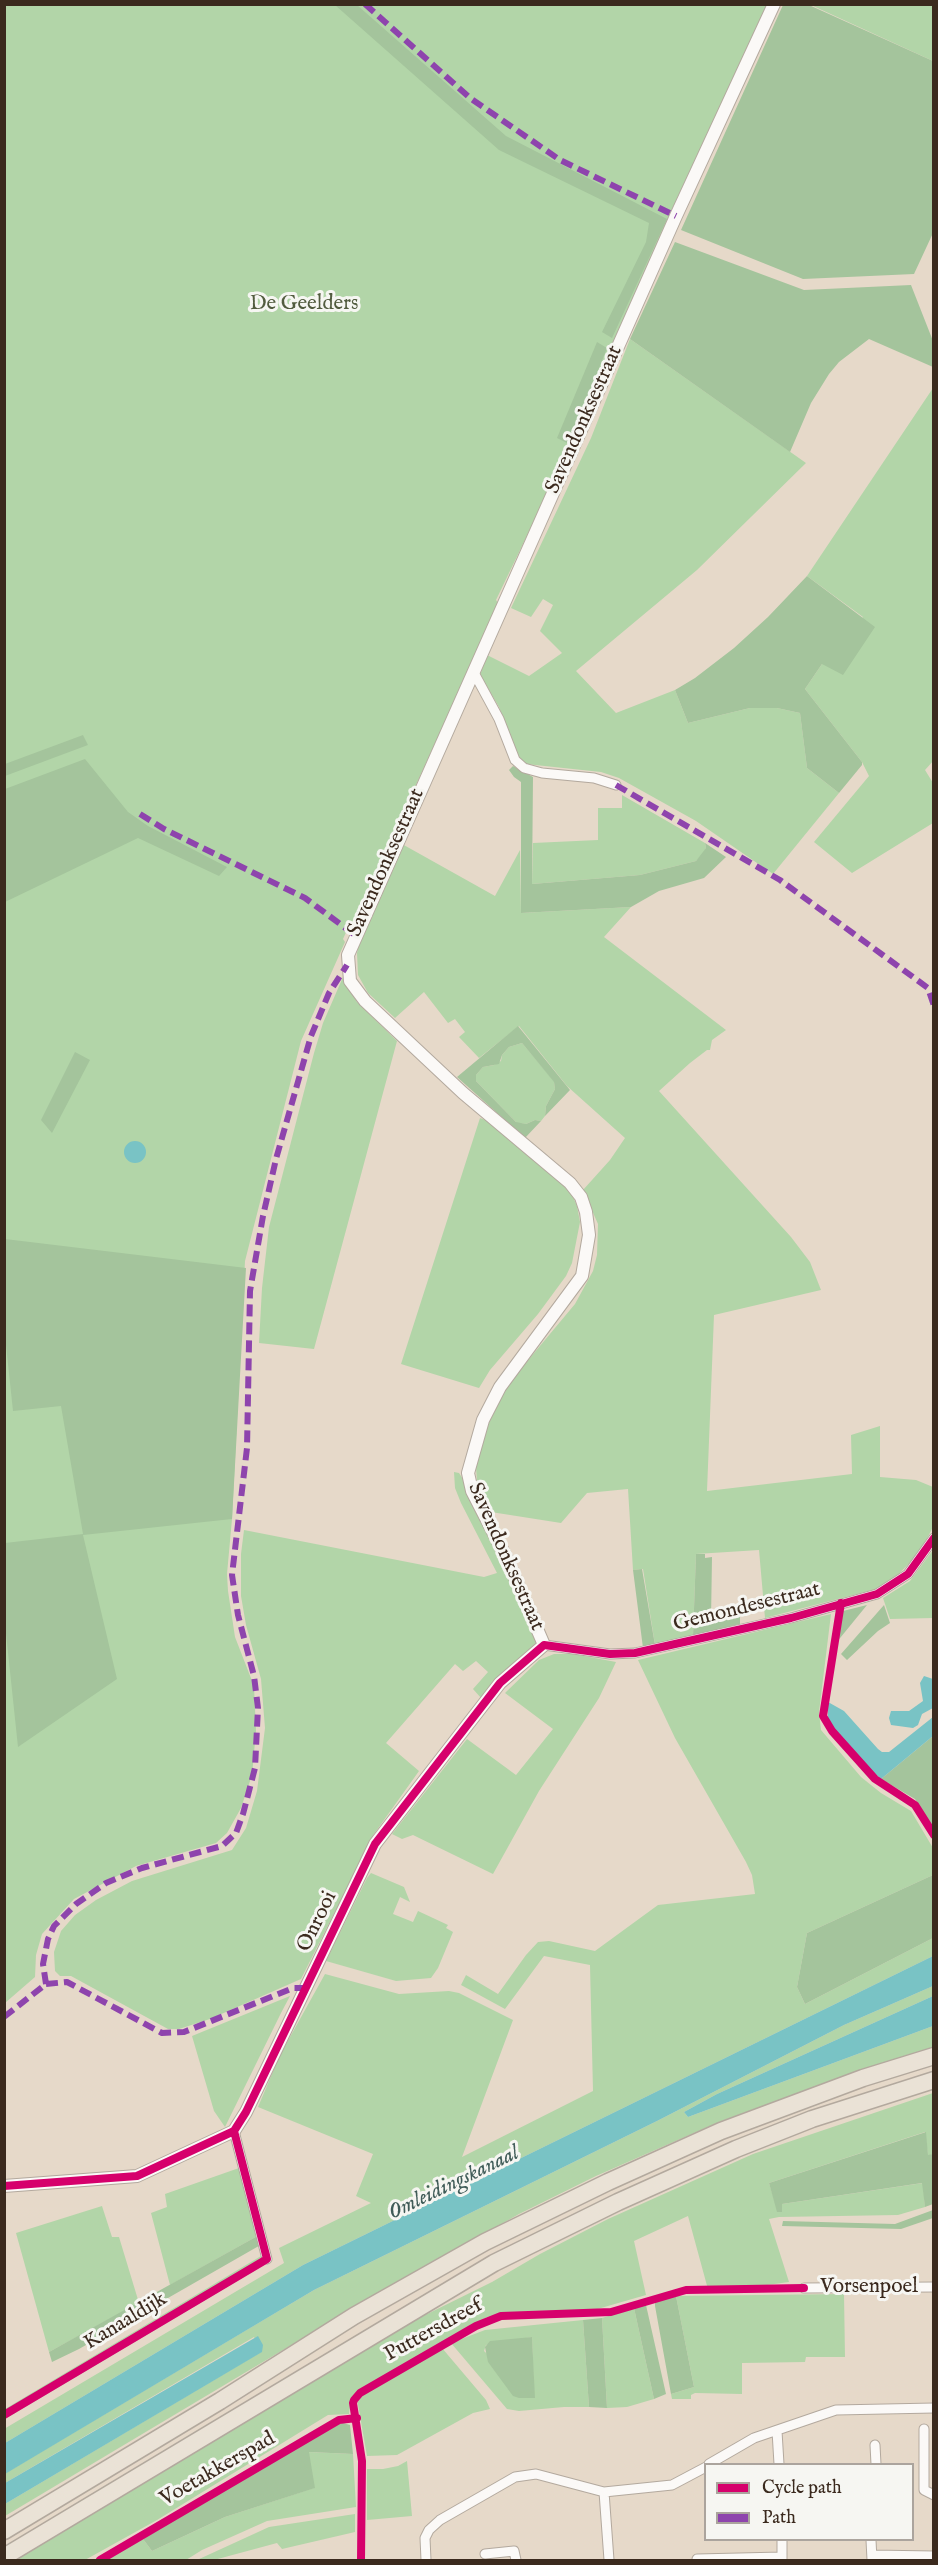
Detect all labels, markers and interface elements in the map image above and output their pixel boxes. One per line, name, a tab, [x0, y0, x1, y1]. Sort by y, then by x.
park label: De Geelders	[250, 292, 358, 318]
street label: Savendonksestraat	[541, 342, 629, 498]
street label: Savendonksestraat	[343, 785, 431, 941]
street label: Savendonksestraat	[461, 1479, 549, 1635]
street label: Gemondesestraat	[671, 1578, 823, 1638]
street label: Onrooi	[293, 1888, 343, 1956]
water label: Omleidingskanaal	[384, 2141, 524, 2227]
street label: Vorsenpoel	[820, 2275, 918, 2301]
street label: Kanaaldijk	[80, 2287, 172, 2357]
street label: Puttersdreef	[381, 2294, 487, 2368]
street label: Voetakkerspad	[156, 2427, 280, 2513]
legend	[704, 2463, 914, 2541]
text: Cycle path	[762, 2477, 842, 2500]
text: Path	[762, 2507, 796, 2530]

